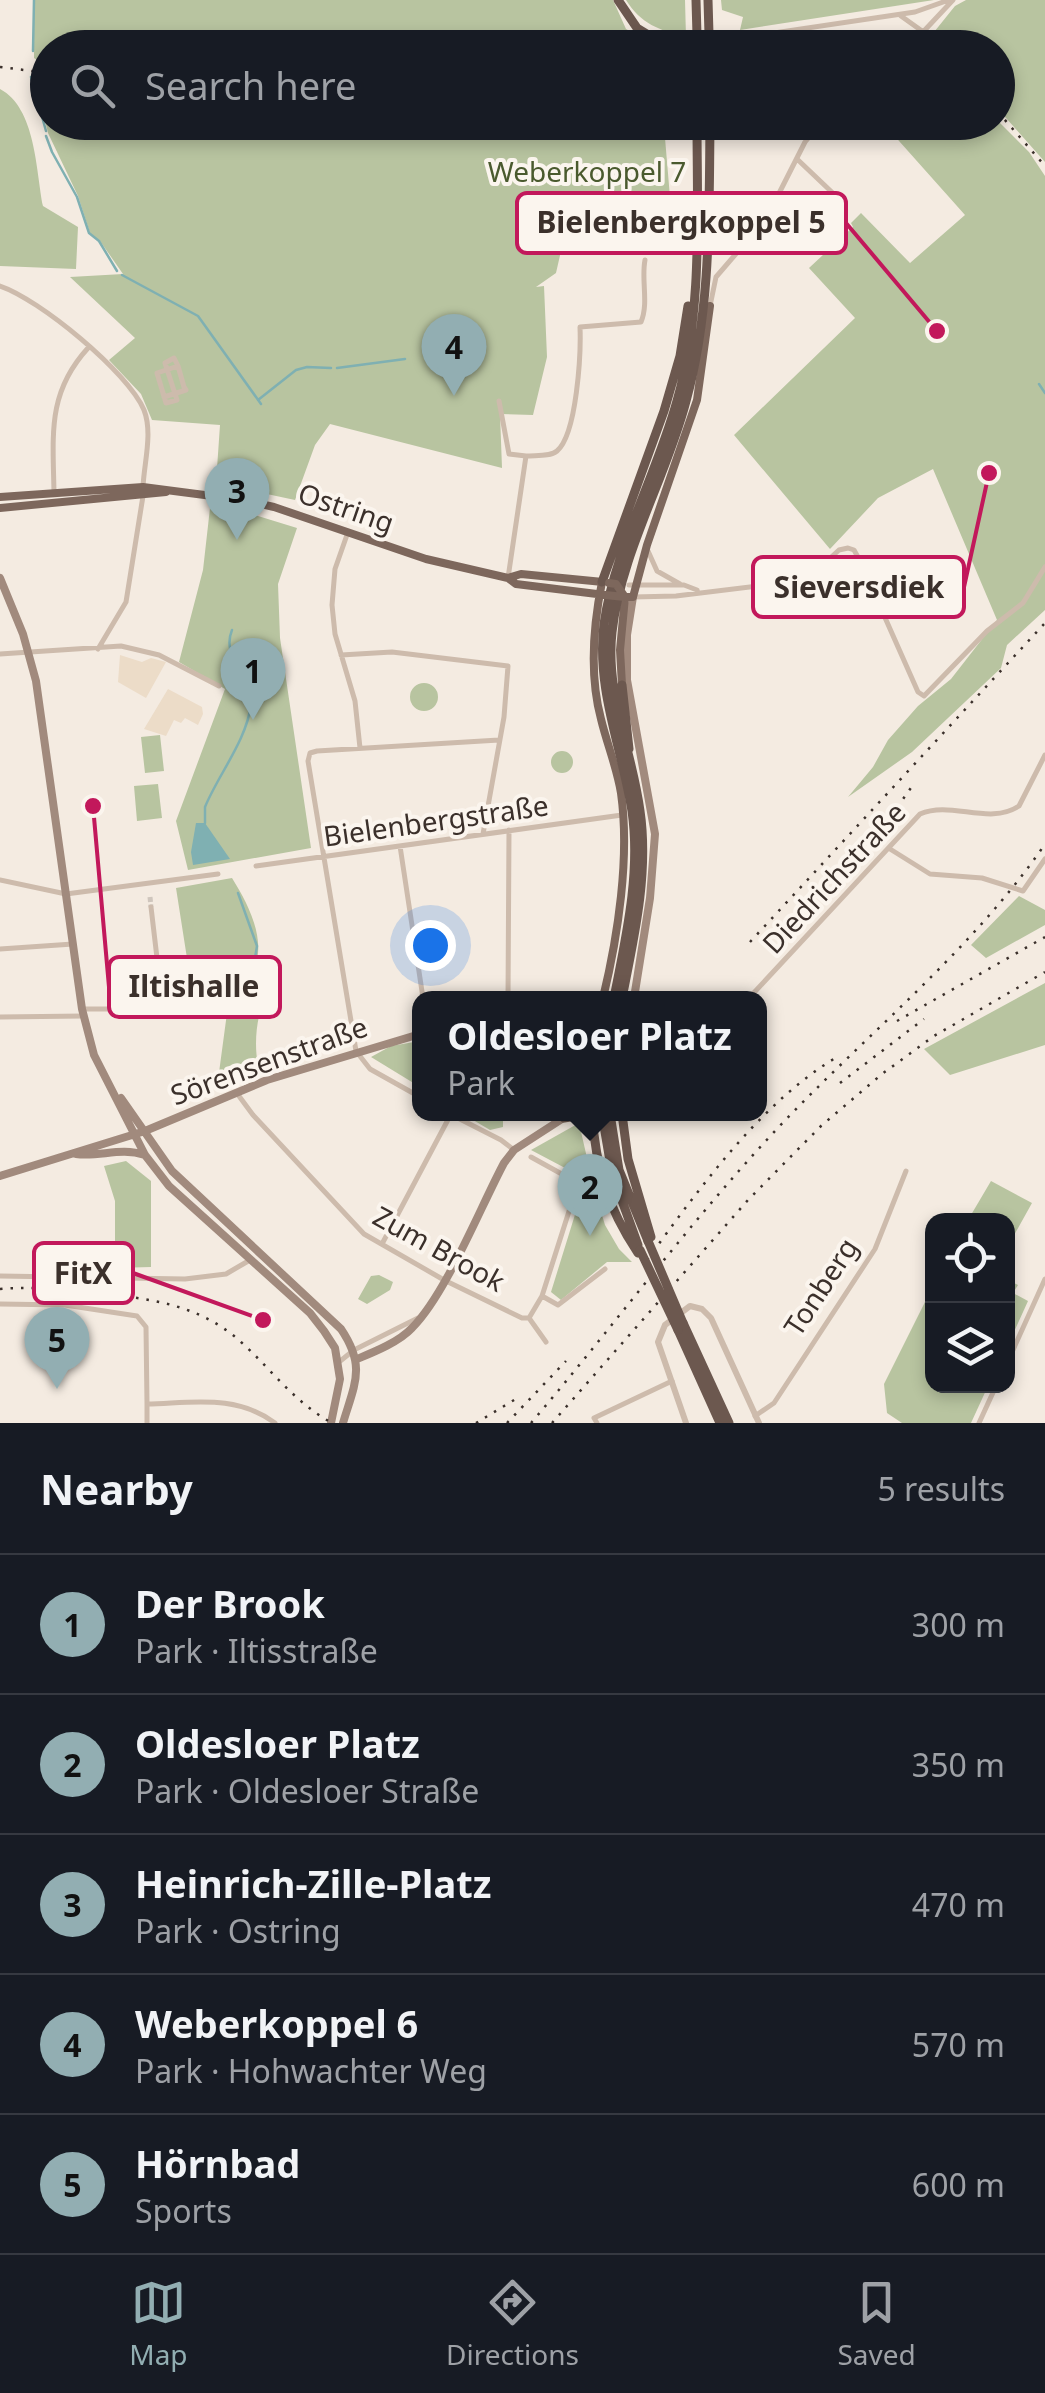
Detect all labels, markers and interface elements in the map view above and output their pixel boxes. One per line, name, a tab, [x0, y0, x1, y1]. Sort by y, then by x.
search box	[30, 30, 1015, 140]
icon: search	[65, 58, 120, 113]
text: Search here	[145, 59, 356, 111]
park label: Weberkoppel 7	[488, 152, 686, 190]
callout: Bielenbergkoppel 5	[517, 193, 846, 253]
text: Bielenbergkoppel 5	[536, 201, 826, 242]
pin: 4	[422, 314, 486, 396]
pin: 3	[204, 458, 270, 540]
street label: Ostring	[293, 473, 399, 541]
callout: Sieversdiek	[753, 557, 964, 617]
text: Sieversdiek	[774, 566, 945, 607]
pin: 1	[220, 638, 286, 720]
street label: Bielenbergstraße	[321, 785, 551, 855]
street label: Diedrichstraße	[753, 793, 913, 961]
your location	[405, 920, 456, 971]
callout: Iltishalle	[109, 957, 280, 1017]
text: Iltishalle	[129, 965, 259, 1006]
popup	[412, 991, 767, 1121]
street label: Sörensenstraße	[165, 1007, 372, 1113]
text: Oldesloer Platz	[447, 1009, 732, 1061]
text: Park	[447, 1061, 515, 1104]
pin: 2	[558, 1154, 622, 1236]
street label: Zum Brook	[367, 1196, 512, 1300]
map controls	[925, 1213, 1015, 1393]
button: locate	[925, 1213, 1015, 1303]
street label: Tonberg	[774, 1230, 866, 1343]
callout: FitX	[34, 1243, 133, 1303]
text: FitX	[54, 1252, 112, 1293]
button: layers	[925, 1303, 1015, 1393]
pin: 5	[24, 1306, 90, 1389]
text: Nearby	[40, 1460, 193, 1517]
text: 5 results	[878, 1467, 1005, 1510]
text: Der Brook	[135, 1577, 325, 1629]
text: 1	[63, 1603, 82, 1646]
text: 300 m	[912, 1603, 1005, 1646]
text: Park · Iltisstraße	[135, 1629, 378, 1672]
text: Oldesloer Platz	[135, 1717, 420, 1769]
text: 2	[63, 1743, 82, 1786]
text: 350 m	[912, 1743, 1005, 1786]
text: Park · Oldesloer Straße	[135, 1769, 479, 1812]
text: Heinrich-Zille-Platz	[135, 1857, 491, 1909]
text: 3	[63, 1883, 82, 1926]
text: 470 m	[912, 1883, 1005, 1926]
text: Park · Ostring	[135, 1909, 341, 1952]
text: Weberkoppel 6	[135, 1997, 418, 2049]
text: 4	[63, 2023, 82, 2066]
text: 570 m	[912, 2023, 1005, 2066]
text: Park · Hohwachter Weg	[135, 2049, 487, 2092]
text: Hörnbad	[135, 2137, 300, 2189]
text: 5	[63, 2163, 82, 2206]
text: 600 m	[912, 2163, 1005, 2206]
text: Sports	[135, 2189, 232, 2232]
tab: Map	[129, 2275, 188, 2373]
tab: Directions	[446, 2275, 579, 2373]
tab: Saved	[837, 2275, 916, 2373]

